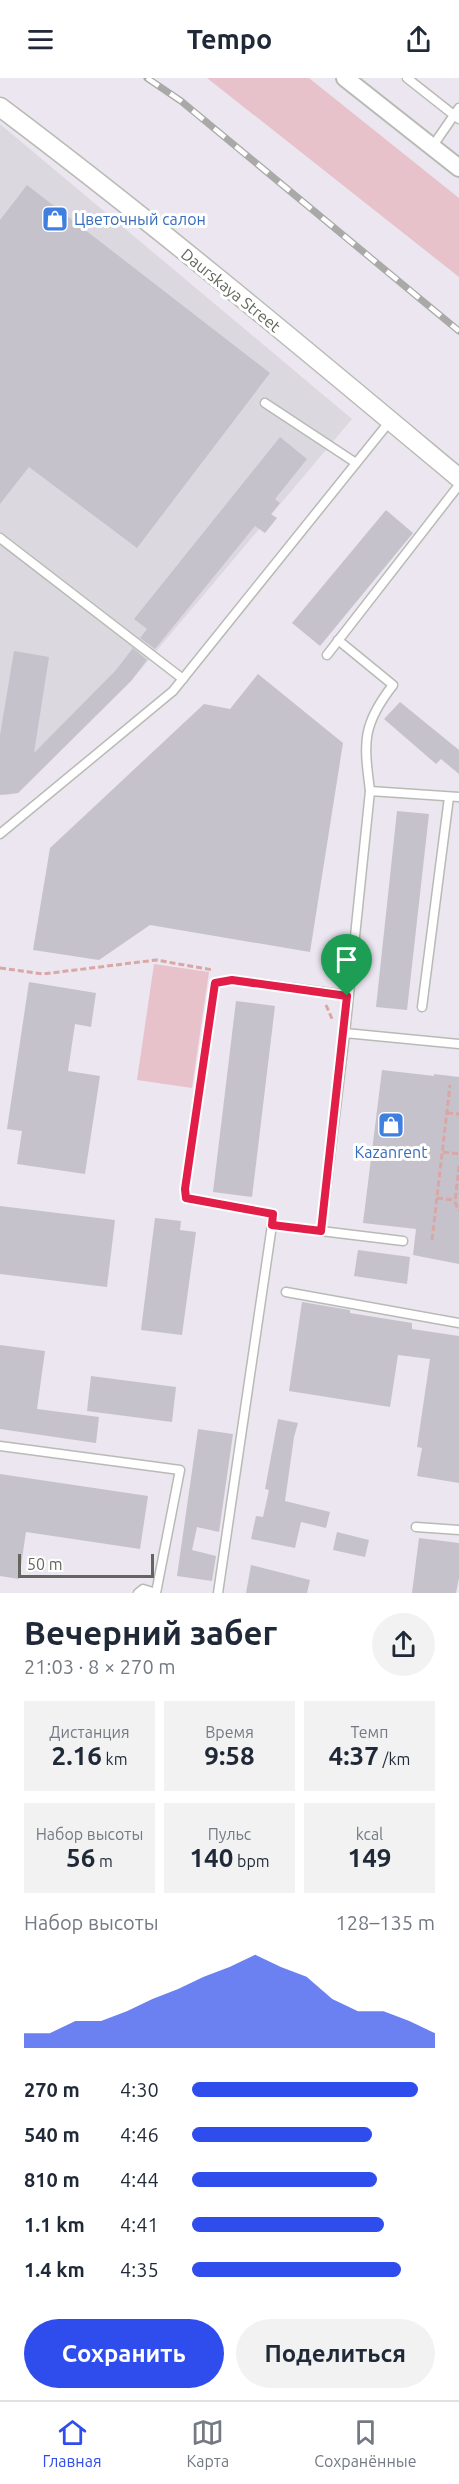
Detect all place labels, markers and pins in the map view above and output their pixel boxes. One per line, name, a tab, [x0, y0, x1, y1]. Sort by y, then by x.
shop icon: Цветочный салон	[40, 204, 70, 234]
place label: Цветочный салон	[74, 210, 206, 228]
pin	[321, 934, 372, 996]
shop icon: Kazanrent	[376, 1110, 406, 1140]
place label: Kazanrent	[355, 1143, 428, 1161]

